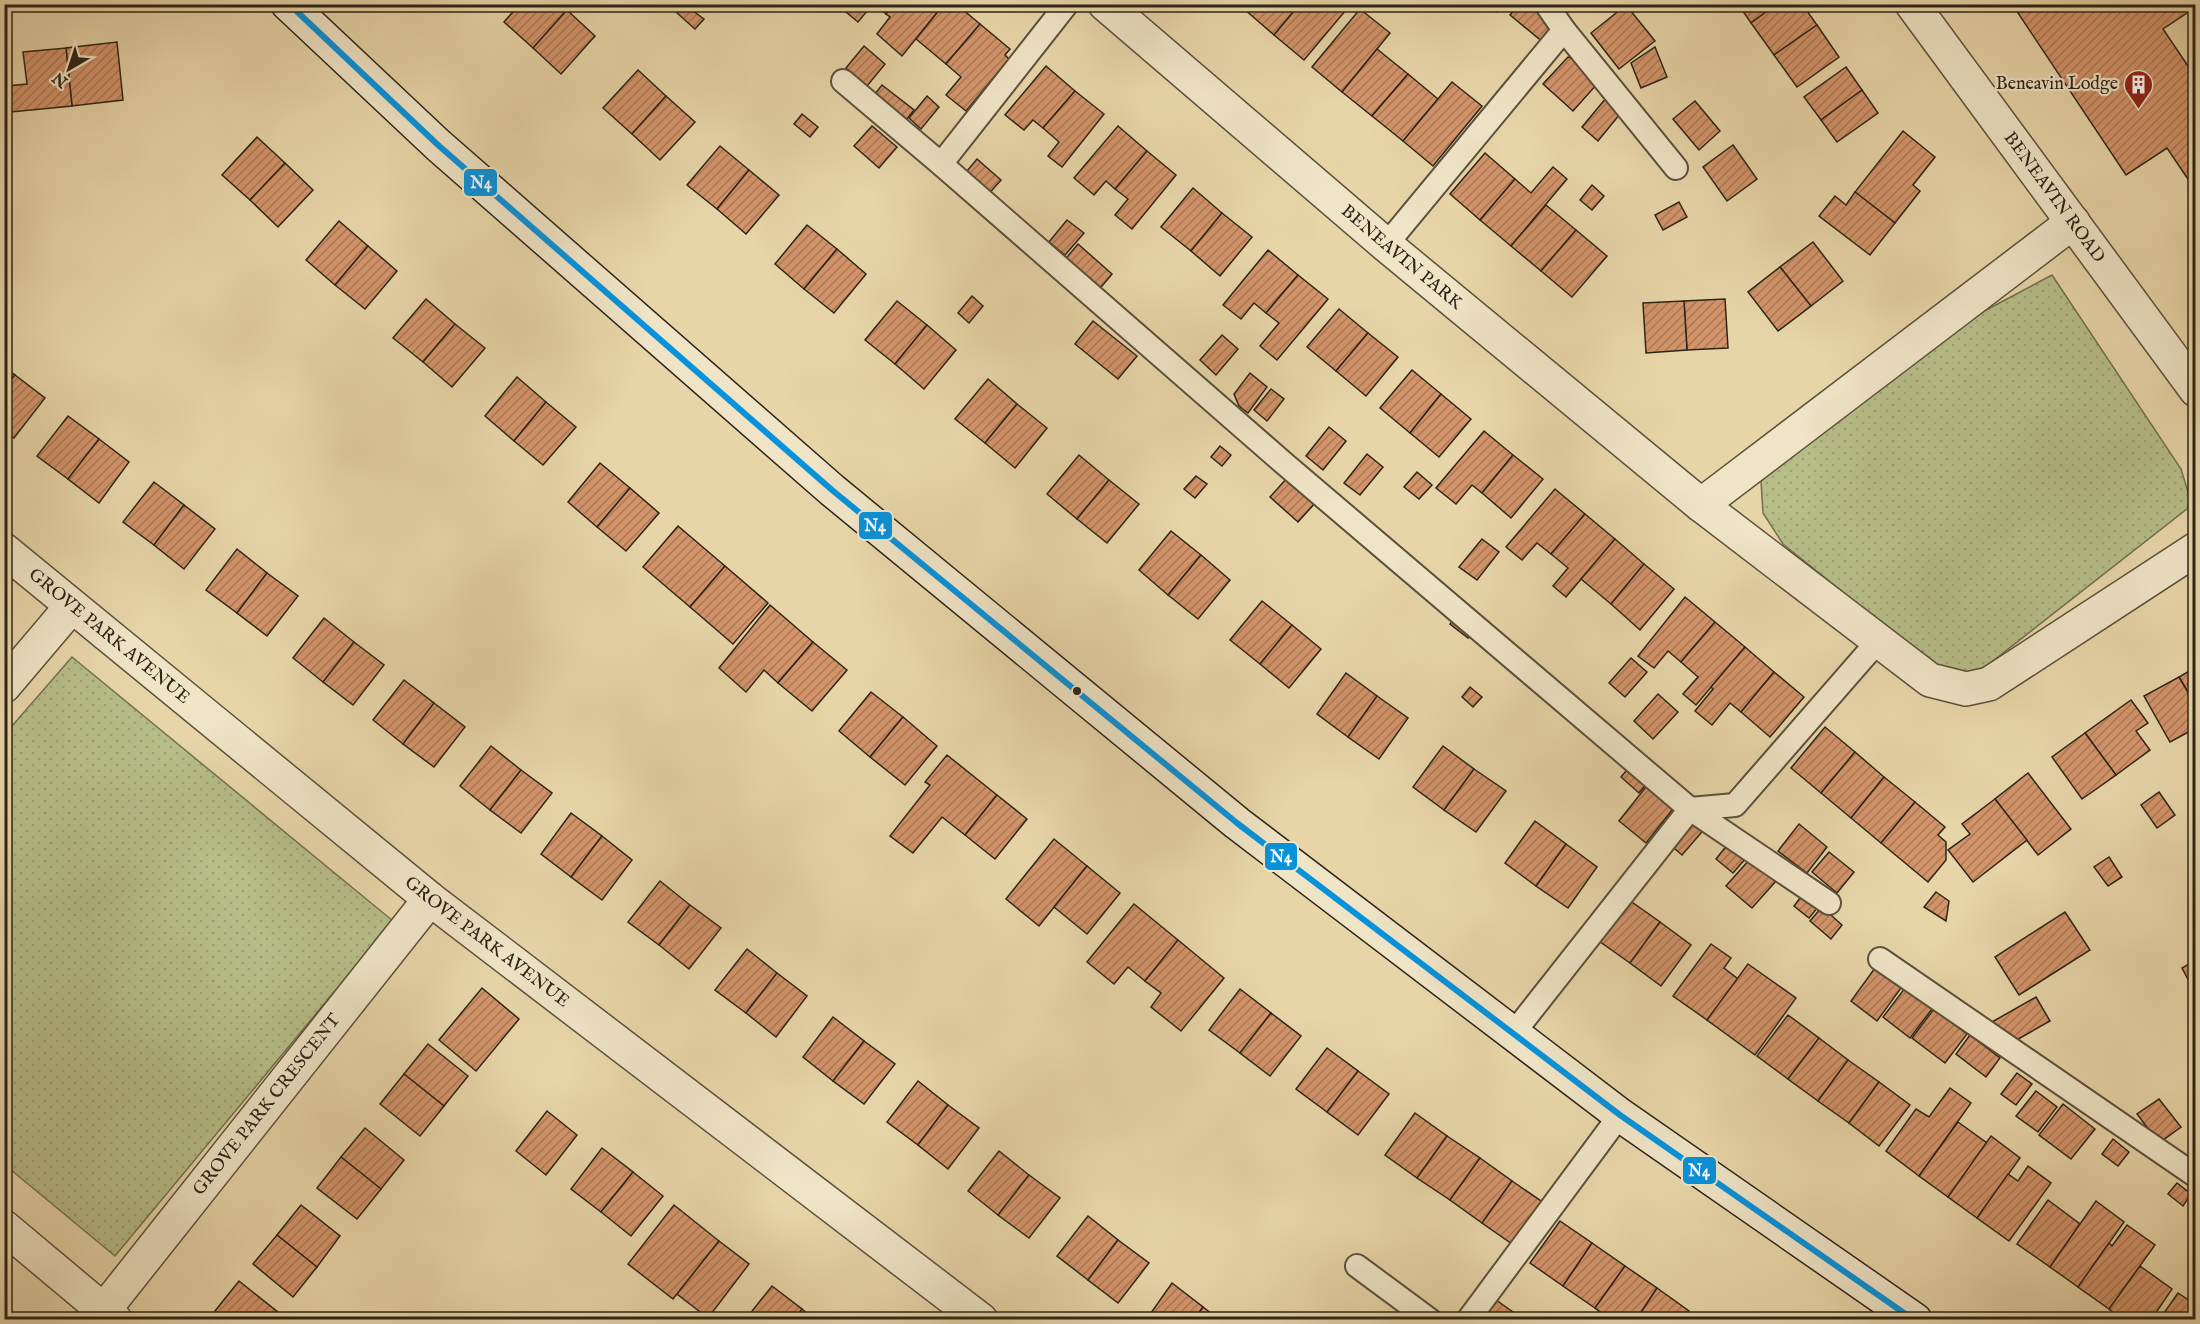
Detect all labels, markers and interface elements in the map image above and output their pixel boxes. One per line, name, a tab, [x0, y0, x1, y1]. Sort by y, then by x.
north arrow	[39, 39, 99, 99]
text: N	[49, 67, 73, 92]
building icon: Beneavin Lodge	[2123, 68, 2155, 110]
place label: Beneavin Lodge	[1996, 73, 2118, 96]
street label: BENEAVIN ROAD	[1998, 127, 2110, 268]
line badge: N4	[463, 168, 498, 197]
text: N4	[469, 174, 493, 194]
street label: BENEAVIN PARK	[1336, 200, 1468, 315]
line badge: N4	[858, 511, 893, 540]
text: N4	[863, 517, 887, 537]
street label: GROVE PARK AVENUE	[24, 563, 195, 709]
unlabelled marker	[1071, 685, 1083, 697]
line badge: N4	[1264, 842, 1298, 871]
text: N4	[1269, 848, 1293, 868]
street label: GROVE PARK AVENUE	[400, 871, 574, 1013]
street label: GROVE PARK CRESCENT	[188, 1009, 346, 1200]
line badge: N4	[1682, 1156, 1717, 1185]
text: N4	[1687, 1162, 1711, 1182]

